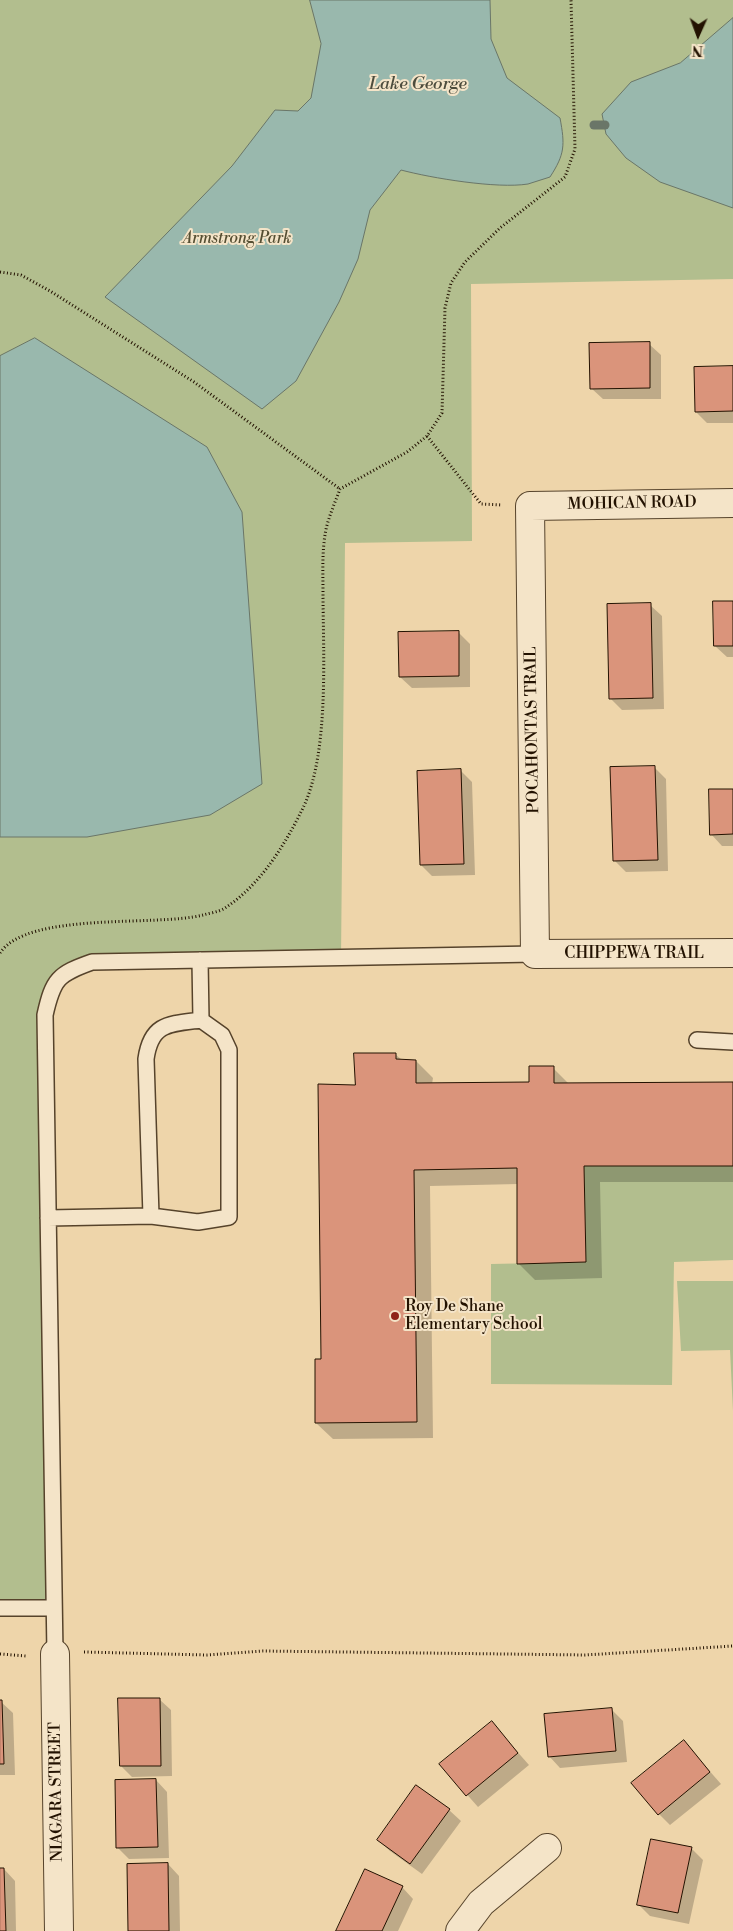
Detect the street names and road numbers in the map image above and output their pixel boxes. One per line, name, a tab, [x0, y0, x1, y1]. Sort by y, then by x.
street label: MOHICAN ROAD	[567, 493, 697, 515]
street label: POCAHONTAS TRAIL	[522, 646, 544, 814]
street label: CHIPPEWA TRAIL	[564, 944, 704, 964]
street label: NIAGARA STREET	[46, 1722, 68, 1862]

